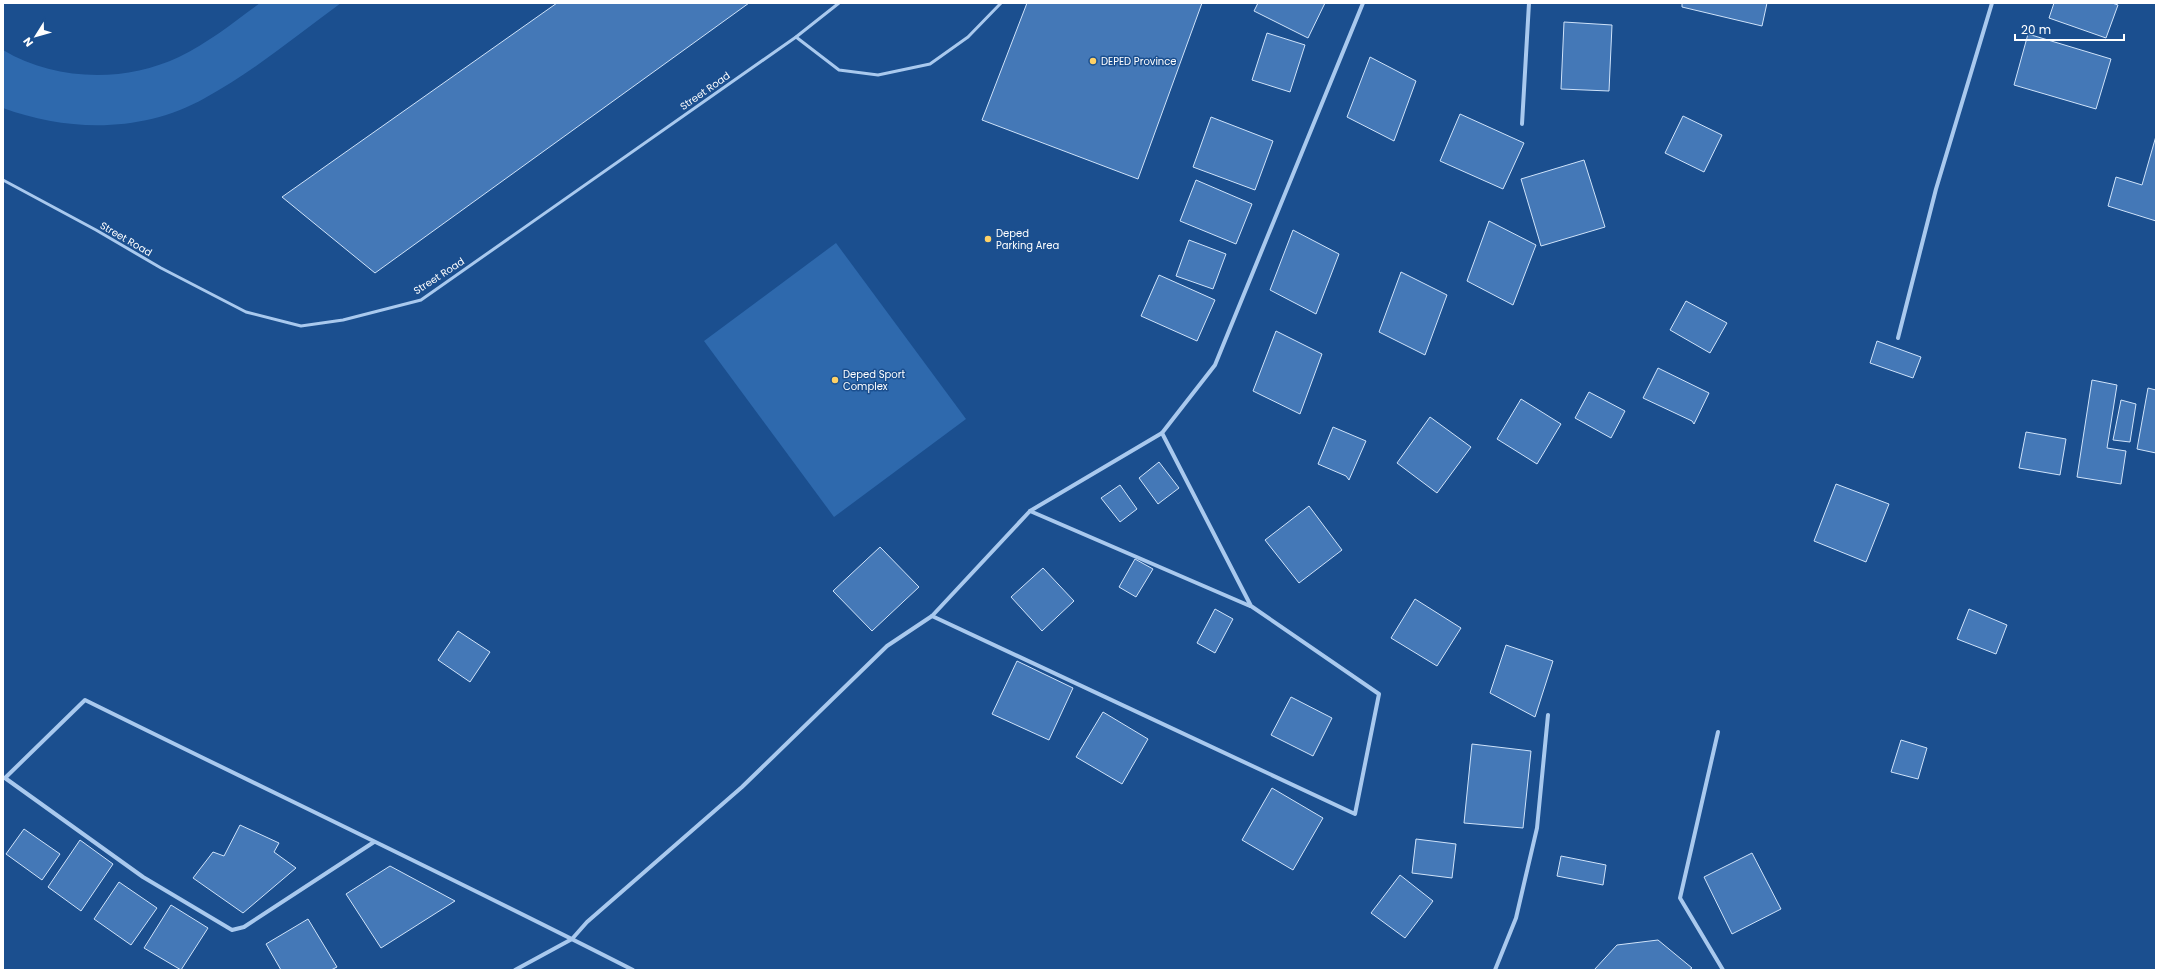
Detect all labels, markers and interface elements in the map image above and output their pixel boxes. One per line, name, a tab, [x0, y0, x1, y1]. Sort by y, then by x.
north arrow	[16, 16, 56, 56]
scale bar	[2015, 16, 2124, 42]
text: 20 m	[2021, 21, 2051, 38]
text: N	[19, 34, 37, 50]
place label: DEPED Province	[1101, 54, 1177, 69]
marker: DEPED Province	[1088, 56, 1098, 66]
street label: Street Road	[677, 68, 733, 114]
street label: Street Road	[97, 218, 155, 260]
place label: Deped Parking Area	[996, 226, 1059, 253]
marker: Deped Parking Area	[983, 234, 993, 244]
street label: Street Road	[411, 254, 467, 298]
place label: Deped Sport Complex	[843, 367, 905, 394]
marker: Deped Sport Complex	[830, 375, 840, 385]

